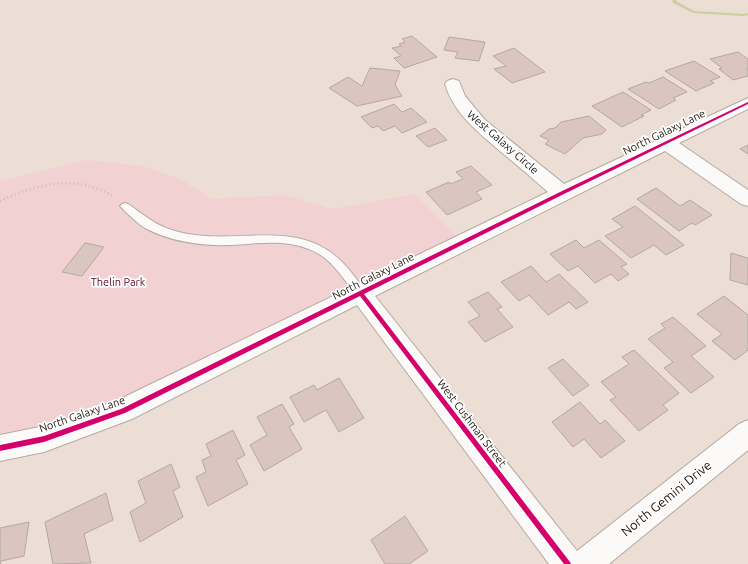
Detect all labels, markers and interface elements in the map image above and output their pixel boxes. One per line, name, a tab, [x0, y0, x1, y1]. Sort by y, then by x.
street label: North Galaxy Lane	[621, 107, 707, 157]
street label: West Galaxy Circle	[465, 108, 541, 176]
street label: North Galaxy Lane	[330, 250, 416, 302]
park label: Thelin Park	[91, 276, 146, 288]
street label: West Cushman Street	[435, 377, 509, 470]
street label: North Galaxy Lane	[37, 394, 127, 434]
street label: North Gemini Drive	[618, 457, 714, 539]

